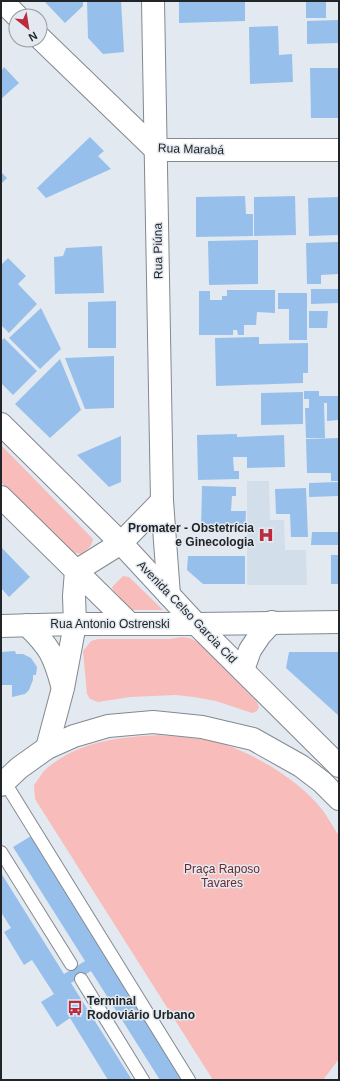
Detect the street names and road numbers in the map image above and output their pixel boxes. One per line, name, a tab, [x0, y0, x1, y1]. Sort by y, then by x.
street label: Rua Marabá	[158, 141, 225, 157]
street label: Rua Piúna	[151, 223, 165, 279]
street label: Avenida Celso Garcia Cid	[134, 558, 240, 666]
street label: Rua Antonio Ostrenski	[50, 617, 170, 631]

